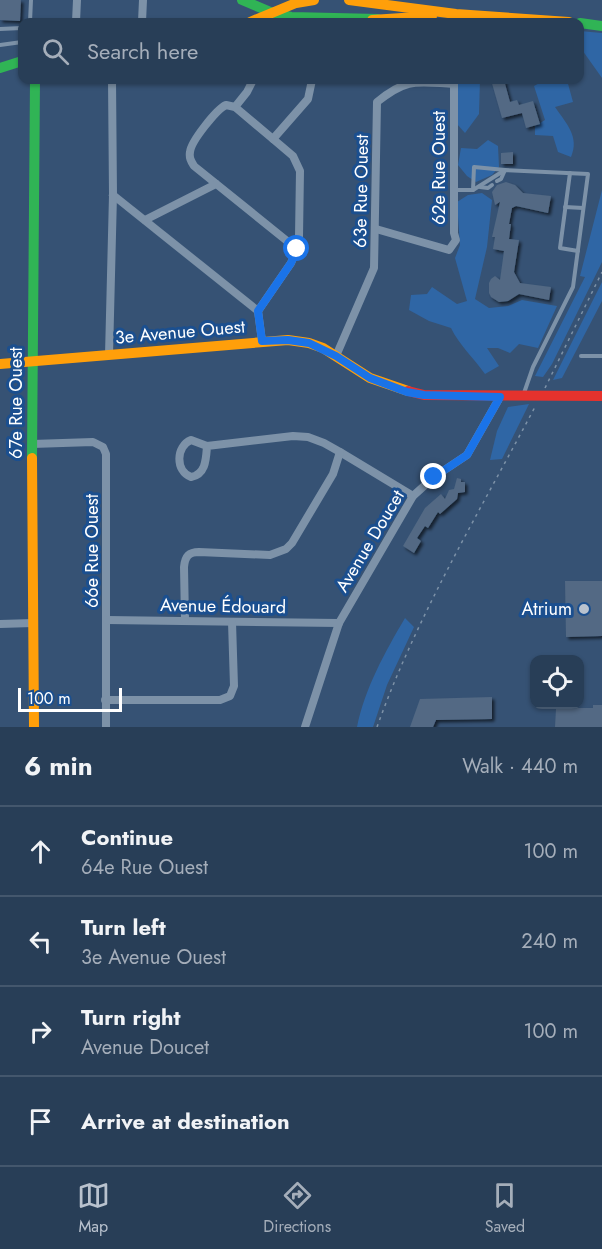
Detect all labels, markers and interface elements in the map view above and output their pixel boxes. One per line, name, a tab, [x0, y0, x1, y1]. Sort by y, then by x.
search box	[18, 18, 584, 84]
icon: search	[39, 35, 72, 68]
text: Search here	[87, 35, 198, 67]
street label: 62e Rue Ouest	[426, 110, 452, 225]
street label: 63e Rue Ouest	[347, 133, 375, 248]
route start	[283, 235, 309, 261]
street label: 3e Avenue Ouest	[114, 313, 247, 351]
street label: 67e Rue Ouest	[3, 346, 29, 459]
route end	[420, 463, 446, 489]
street label: Avenue Doucet	[329, 484, 411, 597]
street label: 66e Rue Ouest	[79, 493, 105, 608]
street label: Avenue Édouard	[160, 592, 286, 620]
place label: Atrium	[521, 596, 572, 622]
marker: Atrium	[577, 602, 591, 616]
map controls	[530, 655, 584, 709]
button: locate	[530, 655, 584, 709]
scale bar	[18, 685, 122, 712]
text: 100 m	[27, 687, 71, 710]
text: 6 min	[24, 747, 93, 785]
text: Walk · 440 m	[462, 752, 578, 781]
text: Continue	[81, 821, 173, 853]
icon: ahead	[24, 835, 57, 868]
text: 100 m	[523, 837, 578, 866]
text: 64e Rue Ouest	[81, 853, 208, 882]
text: Turn left	[81, 911, 166, 943]
icon: left	[24, 925, 57, 958]
text: 240 m	[521, 927, 578, 956]
text: 3e Avenue Ouest	[81, 943, 226, 972]
text: Turn right	[81, 1001, 181, 1033]
icon: right	[24, 1015, 57, 1048]
text: 100 m	[523, 1017, 578, 1046]
text: Avenue Doucet	[81, 1033, 209, 1062]
icon: arrive	[24, 1105, 57, 1138]
text: Arrive at destination	[81, 1105, 290, 1137]
tab: Map	[77, 1179, 110, 1238]
tab: Directions	[263, 1179, 331, 1238]
tab: Saved	[485, 1179, 525, 1238]

